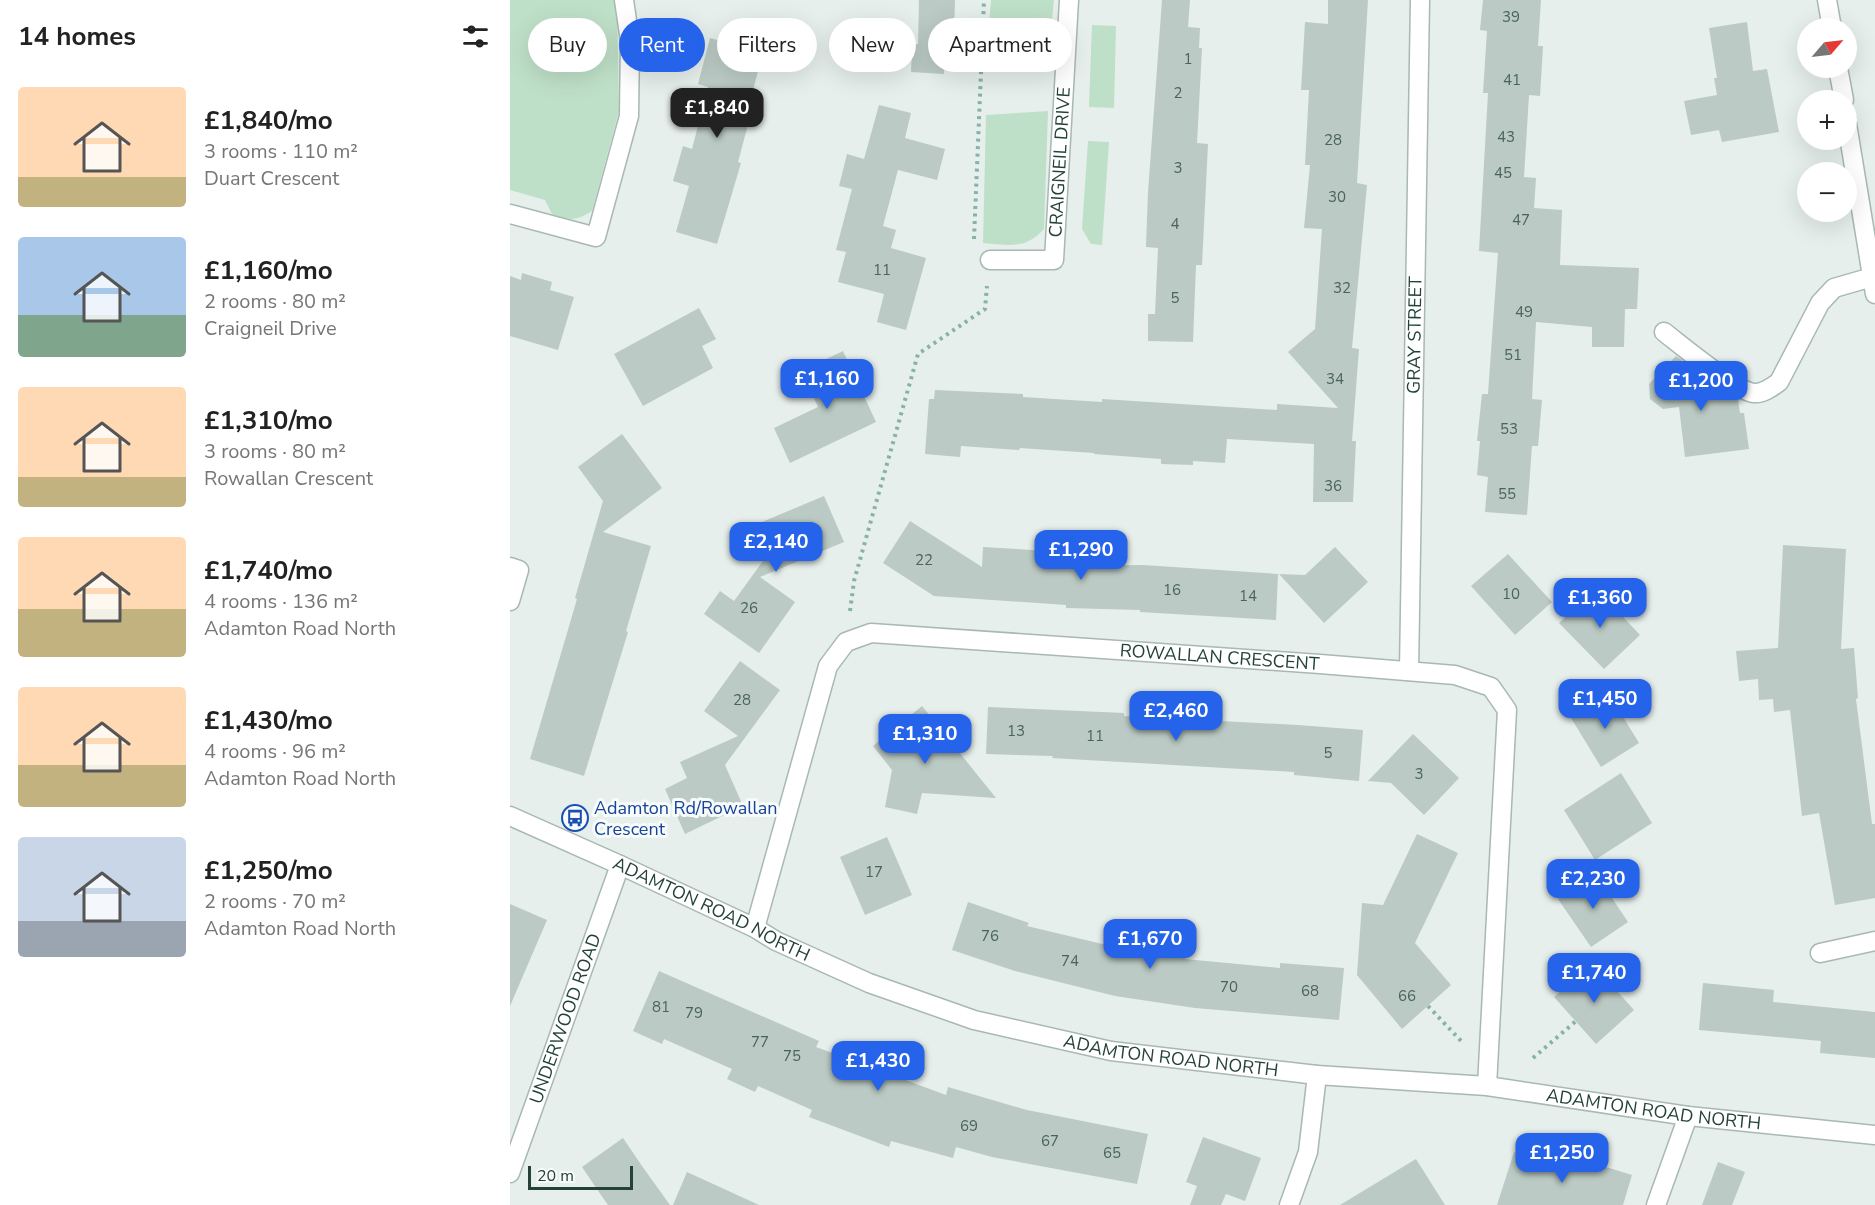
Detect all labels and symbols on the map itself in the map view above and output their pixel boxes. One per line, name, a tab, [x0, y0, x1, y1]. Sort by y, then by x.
house number: 39	[1502, 7, 1520, 27]
north arrow	[1797, 18, 1857, 78]
house number: 1	[1183, 49, 1193, 69]
house number: 41	[1503, 70, 1521, 90]
house number: 2	[1173, 83, 1183, 103]
street label: CRAIGNEIL DRIVE	[1043, 86, 1076, 238]
pin: £1,840	[668, 88, 766, 139]
house number: 43	[1497, 127, 1515, 147]
house number: 28	[1324, 130, 1342, 150]
house number: 3	[1173, 158, 1183, 178]
house number: 45	[1494, 163, 1512, 183]
house number: 30	[1328, 187, 1346, 207]
house number: 47	[1512, 210, 1530, 230]
house number: 4	[1170, 214, 1180, 234]
house number: 11	[873, 260, 891, 280]
street label: GRAY STREET	[1402, 276, 1427, 394]
house number: 32	[1333, 278, 1351, 298]
house number: 5	[1170, 288, 1180, 308]
house number: 49	[1515, 302, 1533, 322]
house number: 51	[1504, 345, 1522, 365]
pin: £1,160	[778, 359, 876, 410]
pin: £1,200	[1652, 361, 1750, 412]
house number: 34	[1326, 369, 1344, 389]
house number: 53	[1500, 419, 1518, 439]
house number: 36	[1324, 476, 1342, 496]
house number: 55	[1498, 484, 1516, 504]
pin: £2,140	[727, 522, 825, 573]
pin: £1,290	[1032, 530, 1130, 581]
house number: 22	[915, 550, 933, 570]
pin: £1,360	[1551, 578, 1649, 629]
house number: 16	[1163, 580, 1181, 600]
house number: 10	[1502, 584, 1520, 604]
house number: 14	[1239, 586, 1257, 606]
house number: 26	[740, 598, 758, 618]
street label: ROWALLAN CRESCENT	[1119, 638, 1320, 676]
pin: £1,450	[1556, 679, 1654, 730]
house number: 28	[733, 690, 751, 710]
pin: £2,460	[1127, 691, 1225, 742]
pin: £1,310	[876, 714, 974, 765]
house number: 13	[1007, 721, 1025, 741]
house number: 11	[1086, 726, 1104, 746]
house number: 5	[1323, 743, 1333, 763]
house number: 3	[1414, 764, 1424, 784]
place label: Adamton Rd/Rowallan Crescent	[594, 796, 778, 841]
bus stop icon: Adamton Rd/Rowallan Crescent	[560, 803, 590, 833]
street label: ADAMTON ROAD NORTH	[609, 851, 814, 967]
pin: £2,230	[1544, 859, 1642, 910]
house number: 17	[865, 862, 883, 882]
pin: £1,670	[1101, 919, 1199, 970]
house number: 76	[981, 926, 999, 946]
street label: UNDERWOOD ROAD	[524, 930, 607, 1107]
house number: 74	[1061, 951, 1079, 971]
pin: £1,740	[1545, 953, 1643, 1004]
house number: 70	[1220, 977, 1238, 997]
house number: 68	[1301, 981, 1319, 1001]
house number: 66	[1398, 986, 1416, 1006]
house number: 81	[652, 997, 670, 1017]
house number: 79	[685, 1003, 703, 1023]
street label: ADAMTON ROAD NORTH	[1061, 1029, 1280, 1082]
house number: 77	[751, 1032, 769, 1052]
pin: £1,430	[829, 1041, 927, 1092]
house number: 75	[783, 1046, 801, 1066]
street label: ADAMTON ROAD NORTH	[1545, 1083, 1762, 1135]
house number: 69	[960, 1116, 978, 1136]
house number: 67	[1041, 1131, 1059, 1151]
pin: £1,250	[1513, 1133, 1611, 1184]
house number: 65	[1103, 1143, 1121, 1163]
scale bar	[528, 1163, 633, 1190]

